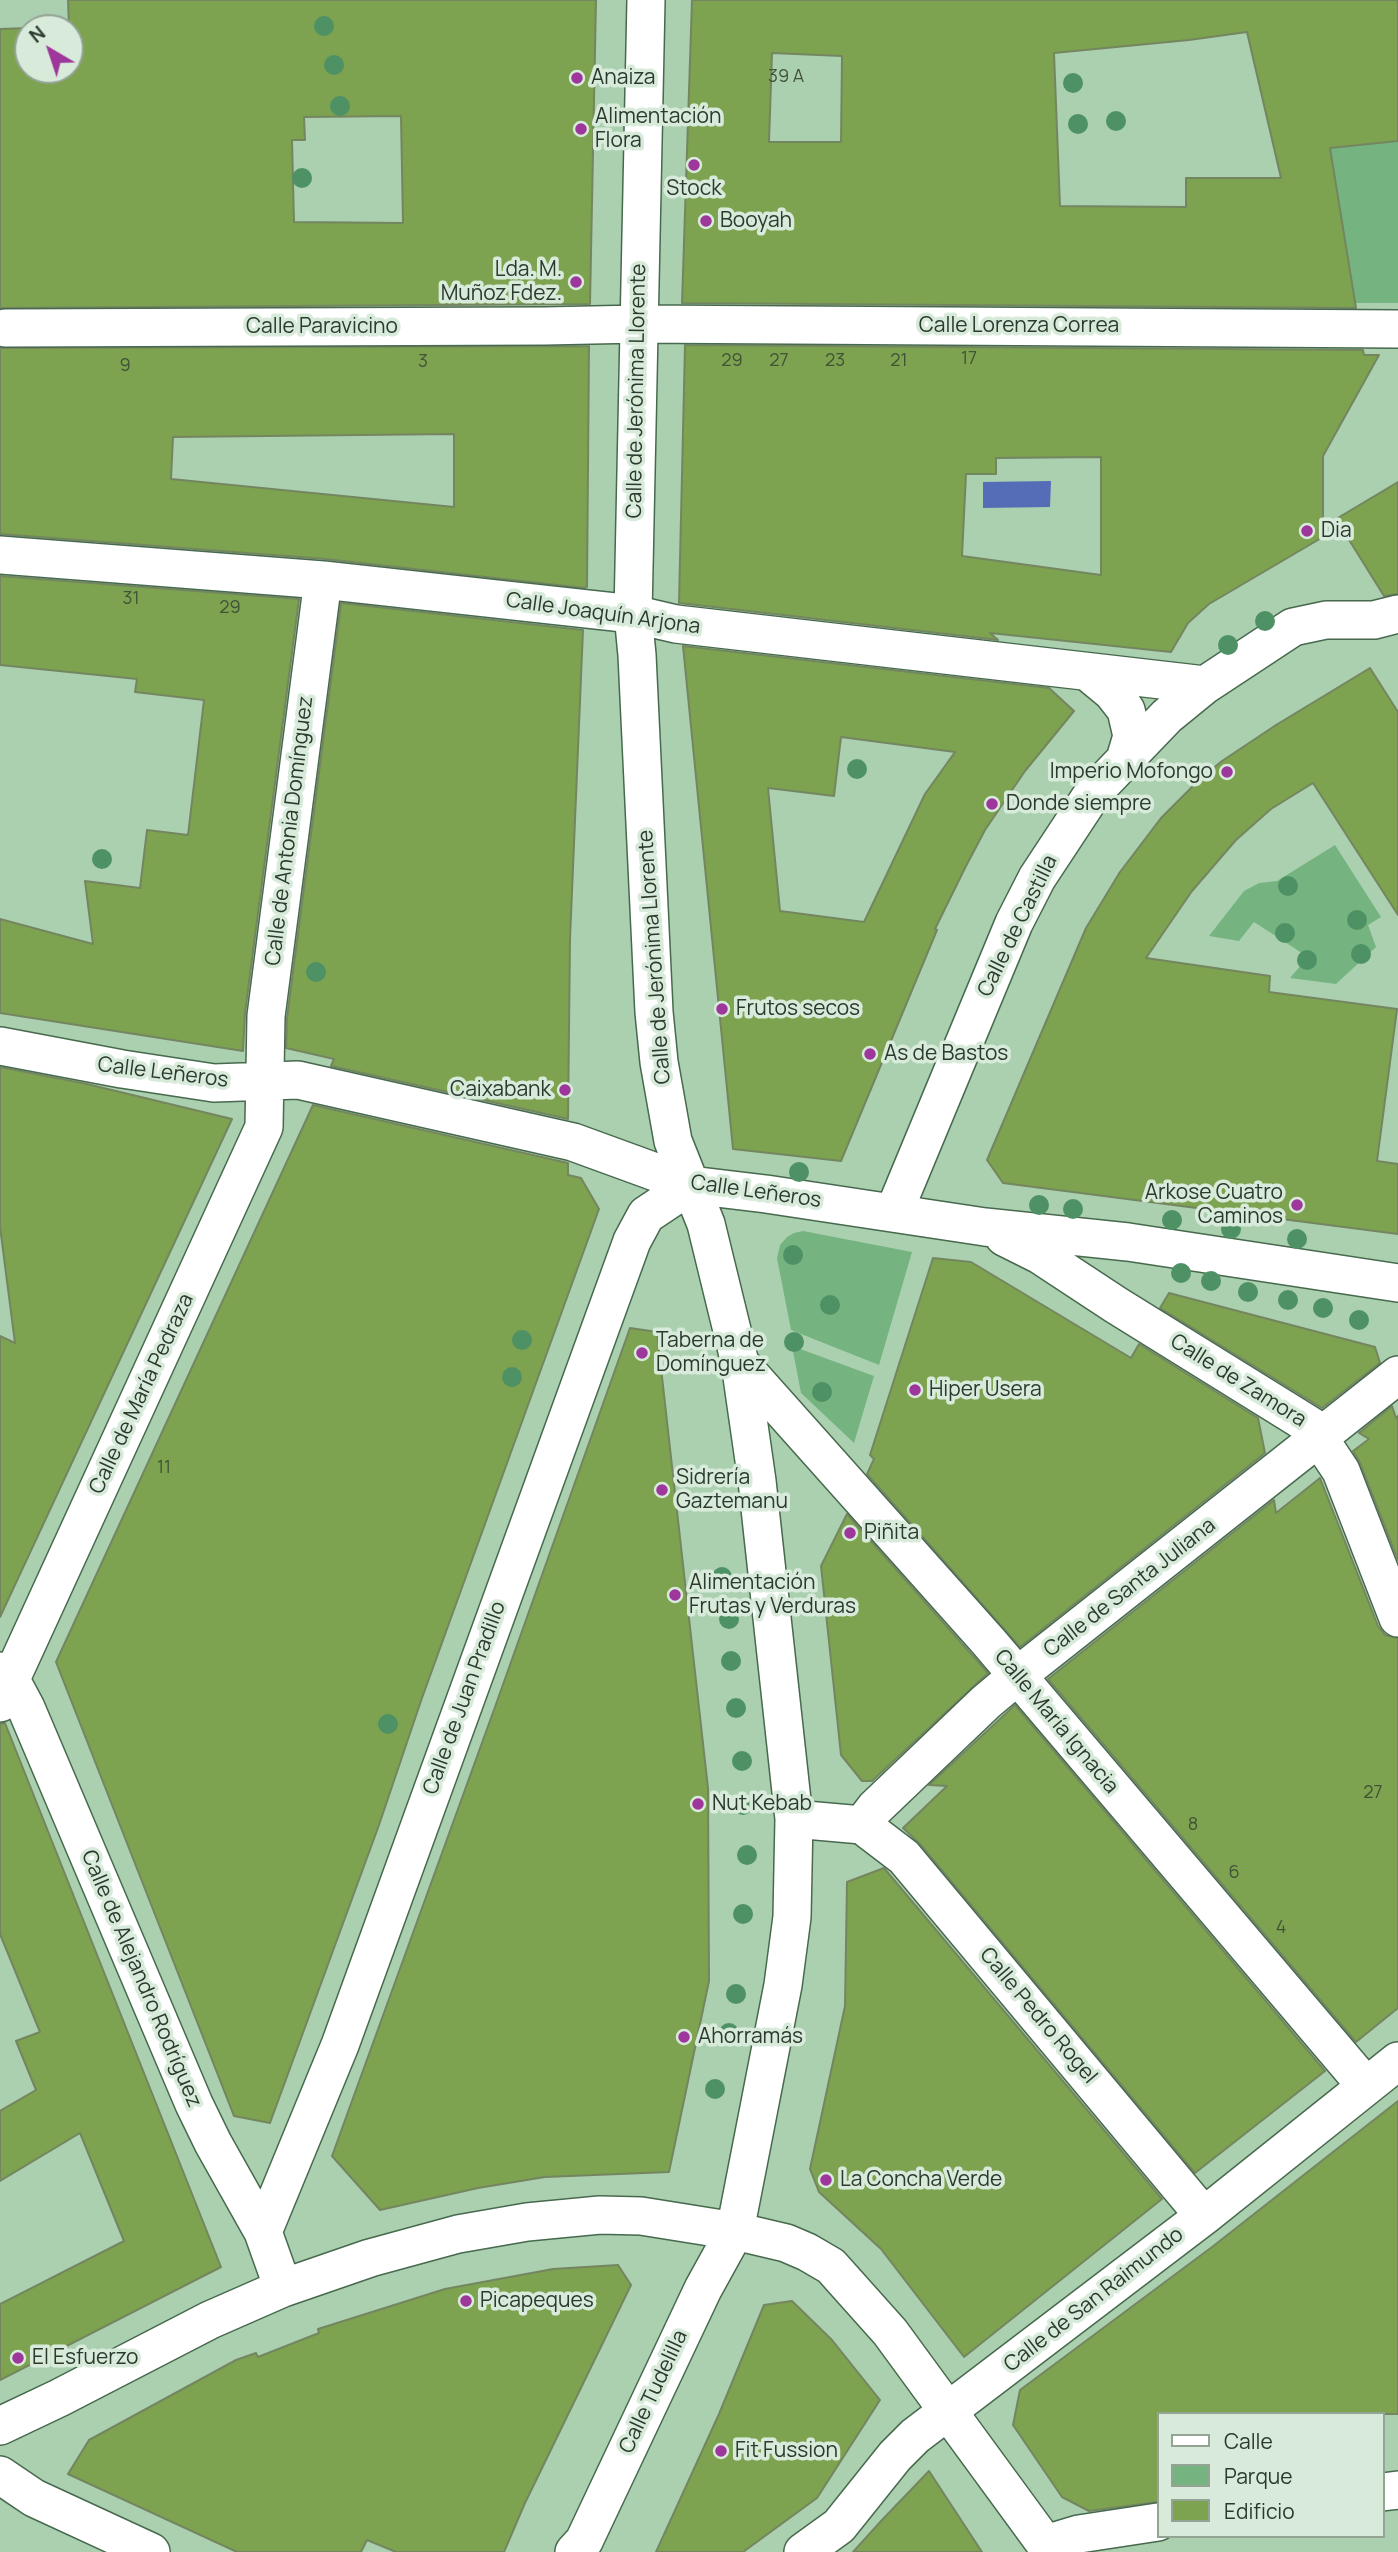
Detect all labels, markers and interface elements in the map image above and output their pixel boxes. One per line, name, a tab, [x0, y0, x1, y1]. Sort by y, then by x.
north arrow	[14, 14, 84, 84]
text: N	[24, 20, 51, 49]
place label: Anaiza	[591, 65, 656, 91]
house number: 39 A	[768, 66, 804, 88]
marker: Anaiza	[569, 70, 585, 86]
place label: Alimentación Flora	[595, 104, 721, 154]
marker: Alimentación Flora	[573, 121, 589, 137]
marker: Stock	[686, 157, 702, 173]
place label: Stock	[666, 176, 722, 202]
place label: Booyah	[720, 208, 792, 234]
marker: Booyah	[698, 213, 714, 229]
place label: Lda. M. Muñoz Fdez.	[441, 257, 562, 307]
street label: Calle de Jerónima Llorente	[622, 263, 652, 519]
marker: Lda. M. Muñoz Fdez.	[568, 274, 584, 290]
street label: Calle Lorenza Correa	[919, 313, 1119, 339]
street label: Calle Paravicino	[246, 314, 398, 340]
house number: 17	[961, 348, 977, 370]
house number: 29	[721, 350, 743, 372]
house number: 27	[769, 350, 789, 372]
house number: 23	[825, 350, 845, 372]
house number: 21	[890, 350, 908, 372]
house number: 3	[418, 351, 428, 373]
house number: 9	[119, 355, 131, 377]
place label: Dia	[1321, 518, 1352, 544]
marker: Dia	[1299, 523, 1315, 539]
house number: 31	[123, 588, 139, 610]
street label: Calle Joaquín Arjona	[504, 588, 702, 640]
house number: 29	[219, 597, 241, 619]
street label: Calle de Antonia Domínguez	[261, 695, 319, 967]
place label: Imperio Mofongo	[1050, 759, 1213, 785]
marker: Imperio Mofongo	[1219, 764, 1235, 780]
place label: Donde siempre	[1006, 791, 1152, 817]
marker: Donde siempre	[984, 796, 1000, 812]
street label: Calle de Jerónima Llorente	[634, 829, 676, 1085]
street label: Calle de Castilla	[973, 851, 1063, 1001]
place label: Frutos secos	[736, 996, 860, 1022]
marker: Frutos secos	[714, 1001, 730, 1017]
place label: As de Bastos	[884, 1041, 1008, 1067]
marker: As de Bastos	[862, 1046, 878, 1062]
street label: Calle Leñeros	[96, 1052, 230, 1094]
place label: Caixabank	[450, 1077, 551, 1103]
marker: Caixabank	[557, 1082, 573, 1098]
street label: Calle Leñeros	[689, 1170, 823, 1214]
place label: Arkose Cuatro Caminos	[1145, 1180, 1283, 1230]
marker: Arkose Cuatro Caminos	[1289, 1197, 1305, 1213]
street label: Calle de María Pedraza	[85, 1290, 199, 1498]
place label: Taberna de Domínguez	[656, 1328, 766, 1378]
street label: Calle de Zamora	[1165, 1329, 1311, 1433]
marker: Taberna de Domínguez	[634, 1345, 650, 1361]
place label: Hiper Usera	[929, 1377, 1042, 1403]
marker: Hiper Usera	[907, 1382, 923, 1398]
house number: 11	[157, 1457, 171, 1479]
place label: Sidrería Gaztemanu	[676, 1465, 788, 1515]
marker: Sidrería Gaztemanu	[654, 1482, 670, 1498]
street label: Calle de Santa Juliana	[1039, 1513, 1221, 1663]
place label: Piñita	[864, 1520, 919, 1546]
marker: Piñita	[842, 1525, 858, 1541]
place label: Alimentación Frutas y Verduras	[689, 1570, 856, 1620]
marker: Alimentación Frutas y Verduras	[667, 1587, 683, 1603]
street label: Calle de Juan Pradillo	[418, 1598, 512, 1798]
street label: Calle María Ignacia	[989, 1645, 1123, 1799]
house number: 27	[1363, 1782, 1383, 1804]
place label: Nut Kebab	[712, 1791, 812, 1817]
marker: Nut Kebab	[690, 1796, 706, 1812]
house number: 8	[1188, 1814, 1198, 1836]
street label: Calle de Alejandro Rodríguez	[75, 1847, 207, 2111]
house number: 6	[1228, 1862, 1240, 1884]
house number: 4	[1276, 1917, 1286, 1939]
street label: Calle Pedro Rogel	[974, 1943, 1102, 2089]
place label: Ahorramás	[698, 2024, 803, 2050]
marker: Ahorramás	[676, 2029, 692, 2045]
place label: La Concha Verde	[840, 2167, 1002, 2193]
marker: La Concha Verde	[818, 2172, 834, 2188]
street label: Calle de San Raimundo	[999, 2222, 1189, 2378]
place label: Picapeques	[480, 2288, 594, 2314]
marker: Picapeques	[458, 2293, 474, 2309]
street label: Calle Tudelilla	[614, 2326, 694, 2458]
place label: El Esfuerzo	[32, 2345, 139, 2371]
marker: El Esfuerzo	[10, 2350, 26, 2366]
legend	[1156, 2412, 1384, 2538]
text: Calle	[1224, 2427, 1273, 2455]
place label: Fit Fussion	[735, 2438, 838, 2464]
marker: Fit Fussion	[713, 2443, 729, 2459]
text: Parque	[1224, 2462, 1293, 2490]
text: Edificio	[1224, 2497, 1295, 2525]

